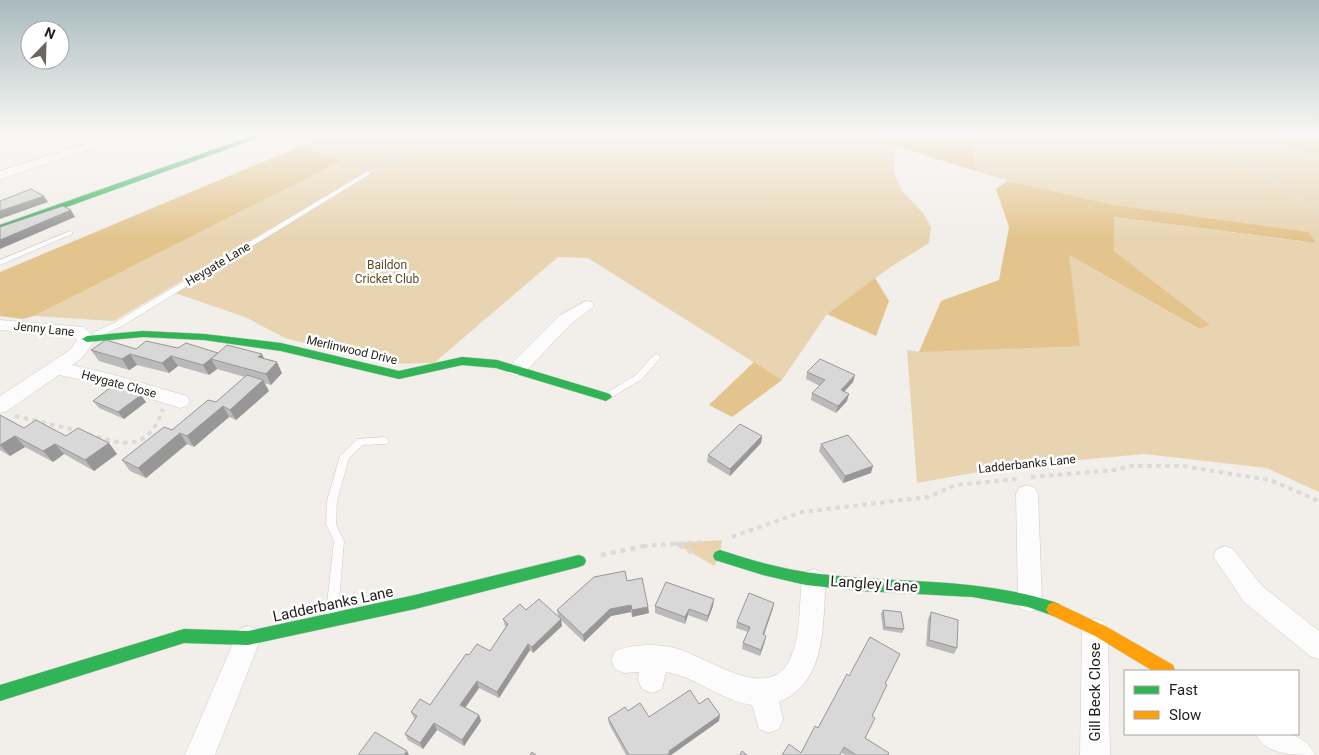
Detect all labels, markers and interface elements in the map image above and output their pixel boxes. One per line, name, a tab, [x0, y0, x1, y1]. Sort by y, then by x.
north arrow	[20, 20, 70, 70]
text: N	[42, 24, 58, 42]
street label: Heygate Lane	[183, 239, 253, 289]
park label: Baildon Cricket Club	[355, 258, 419, 286]
street label: Jenny Lane	[13, 319, 75, 339]
street label: Merlinwood Drive	[305, 333, 399, 367]
street label: Heygate Close	[80, 367, 158, 401]
street label: Ladderbanks Lane	[977, 452, 1077, 476]
street label: Langley Lane	[830, 572, 918, 596]
street label: Ladderbanks Lane	[271, 582, 395, 626]
street label: Gill Beck Close	[1086, 642, 1104, 742]
legend	[1124, 670, 1299, 735]
text: Fast	[1169, 681, 1198, 699]
text: Slow	[1169, 706, 1201, 724]

